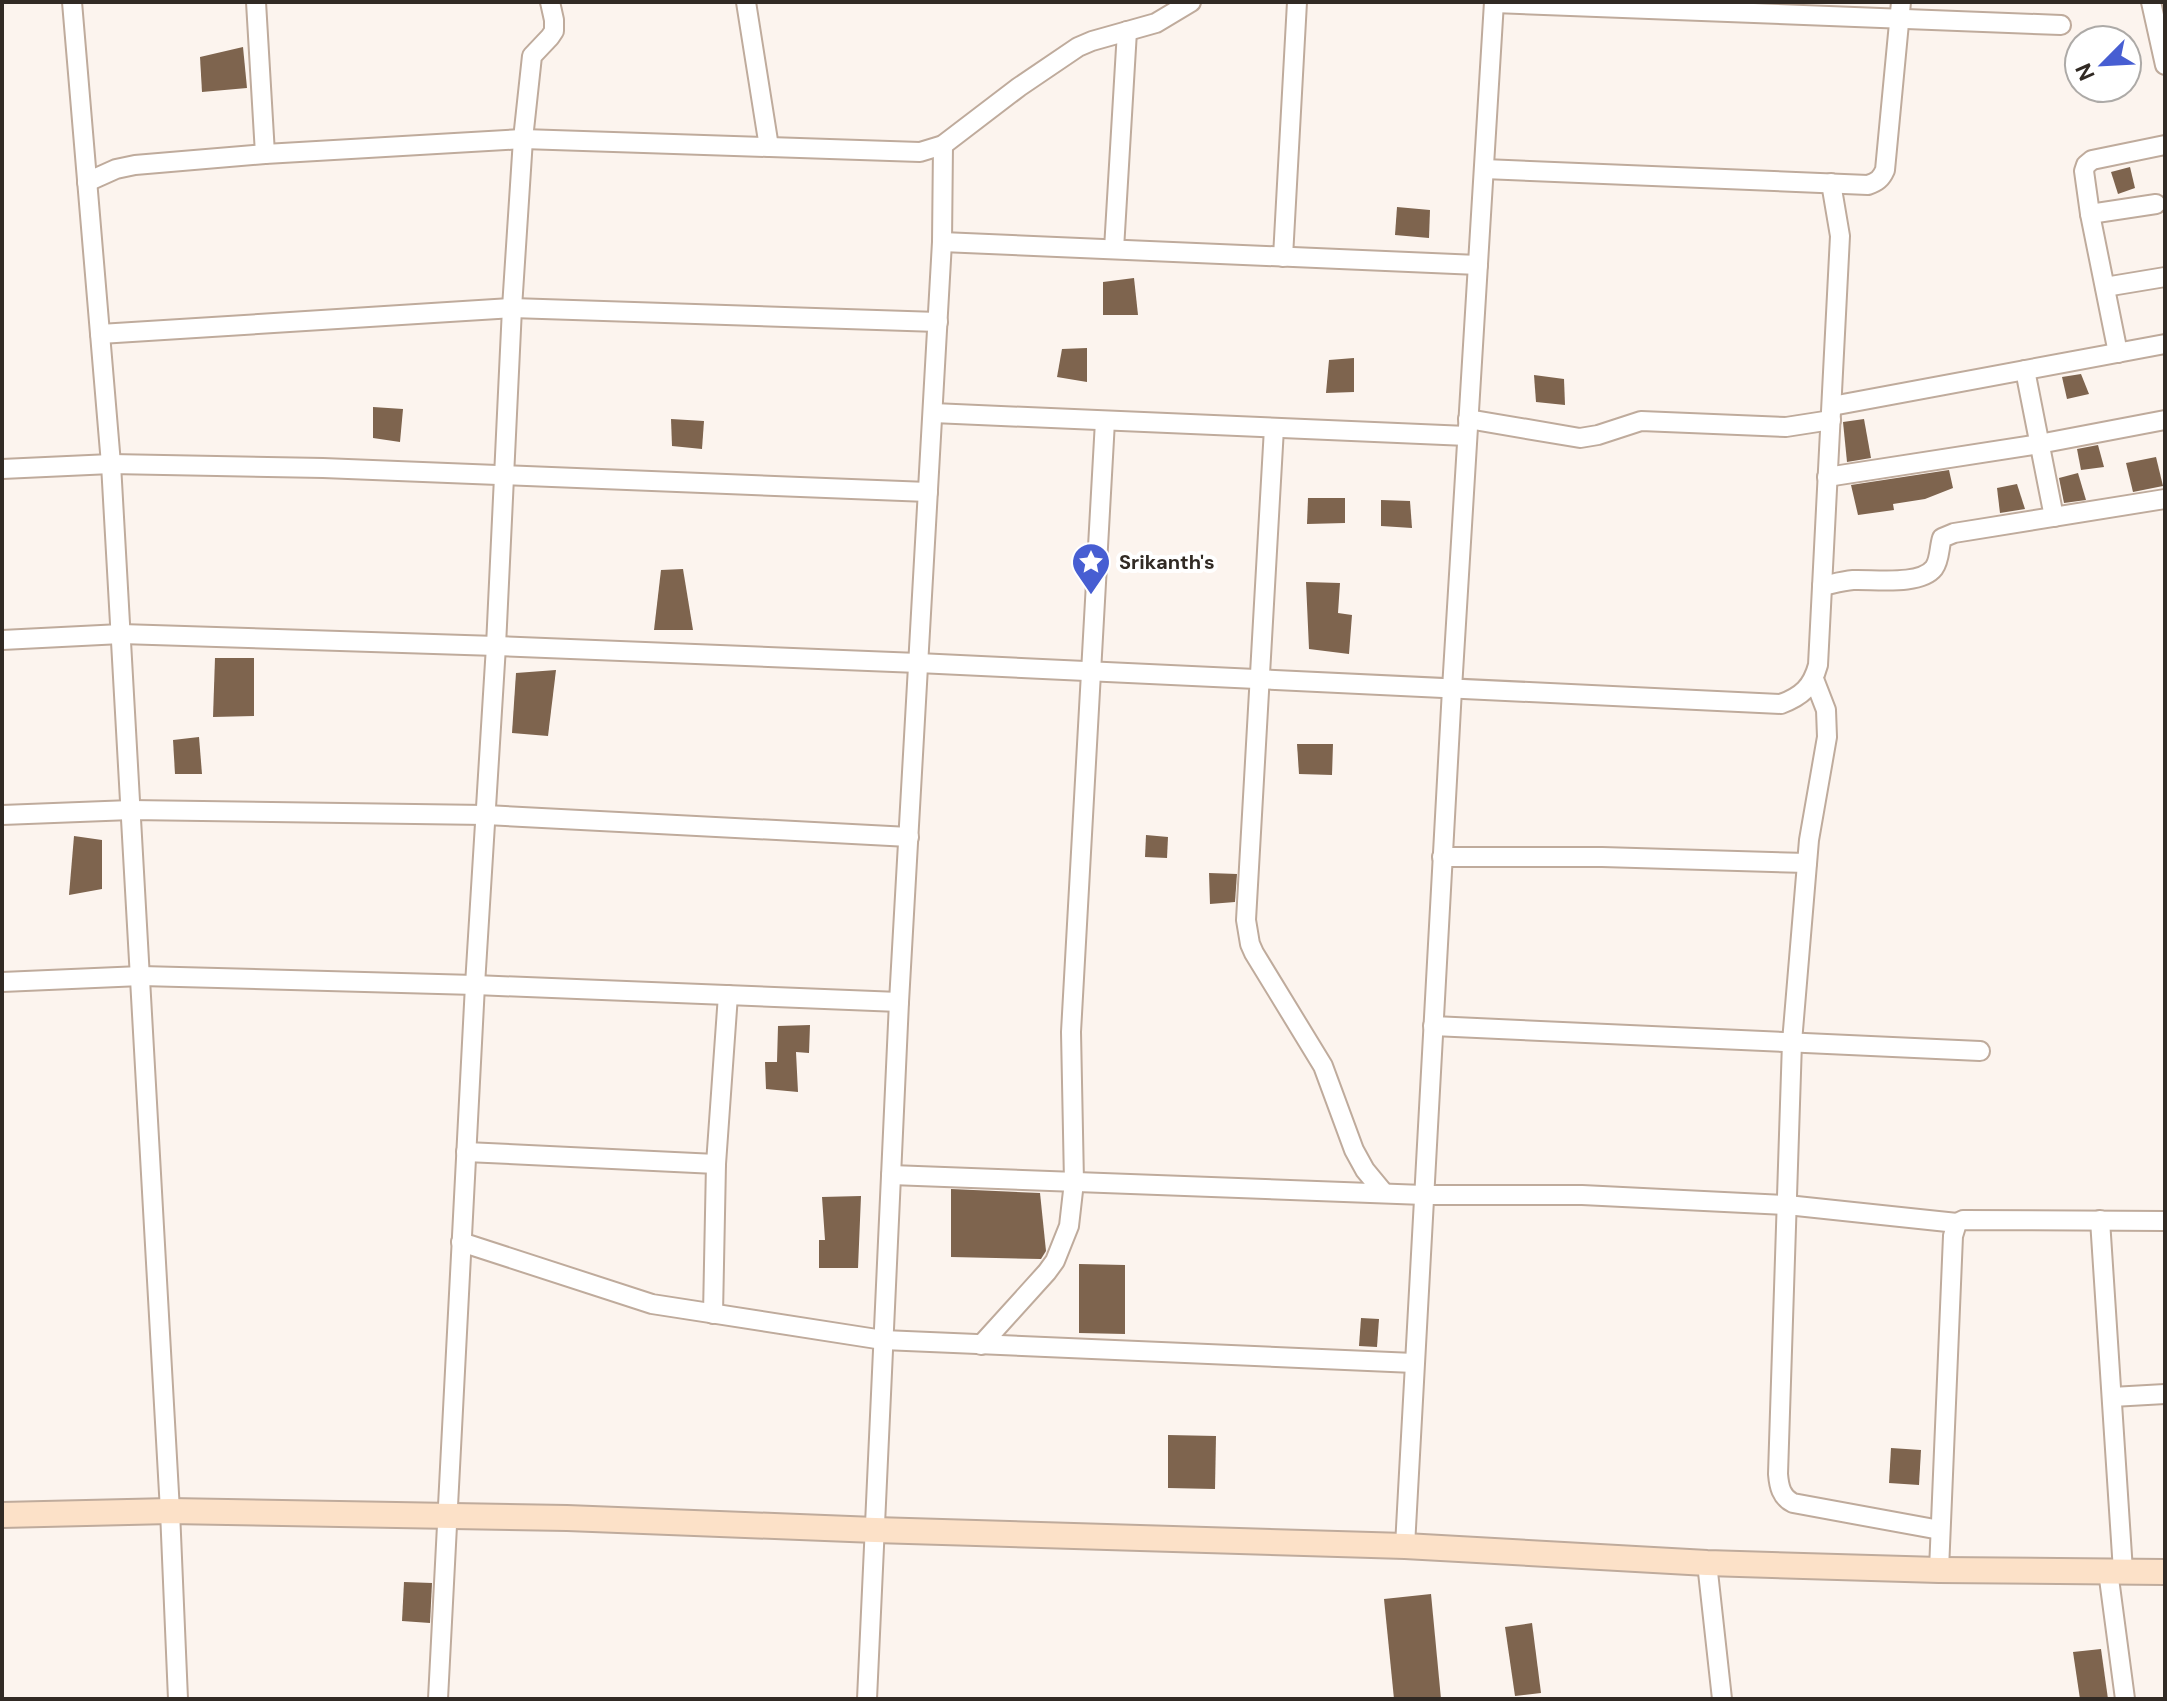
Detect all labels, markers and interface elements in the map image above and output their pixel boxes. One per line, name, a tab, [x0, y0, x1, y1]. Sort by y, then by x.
north arrow	[2063, 24, 2143, 104]
text: N	[2069, 59, 2102, 85]
place icon: Srikanth's	[1070, 541, 1112, 596]
place label: Srikanth's	[1119, 549, 1215, 575]

